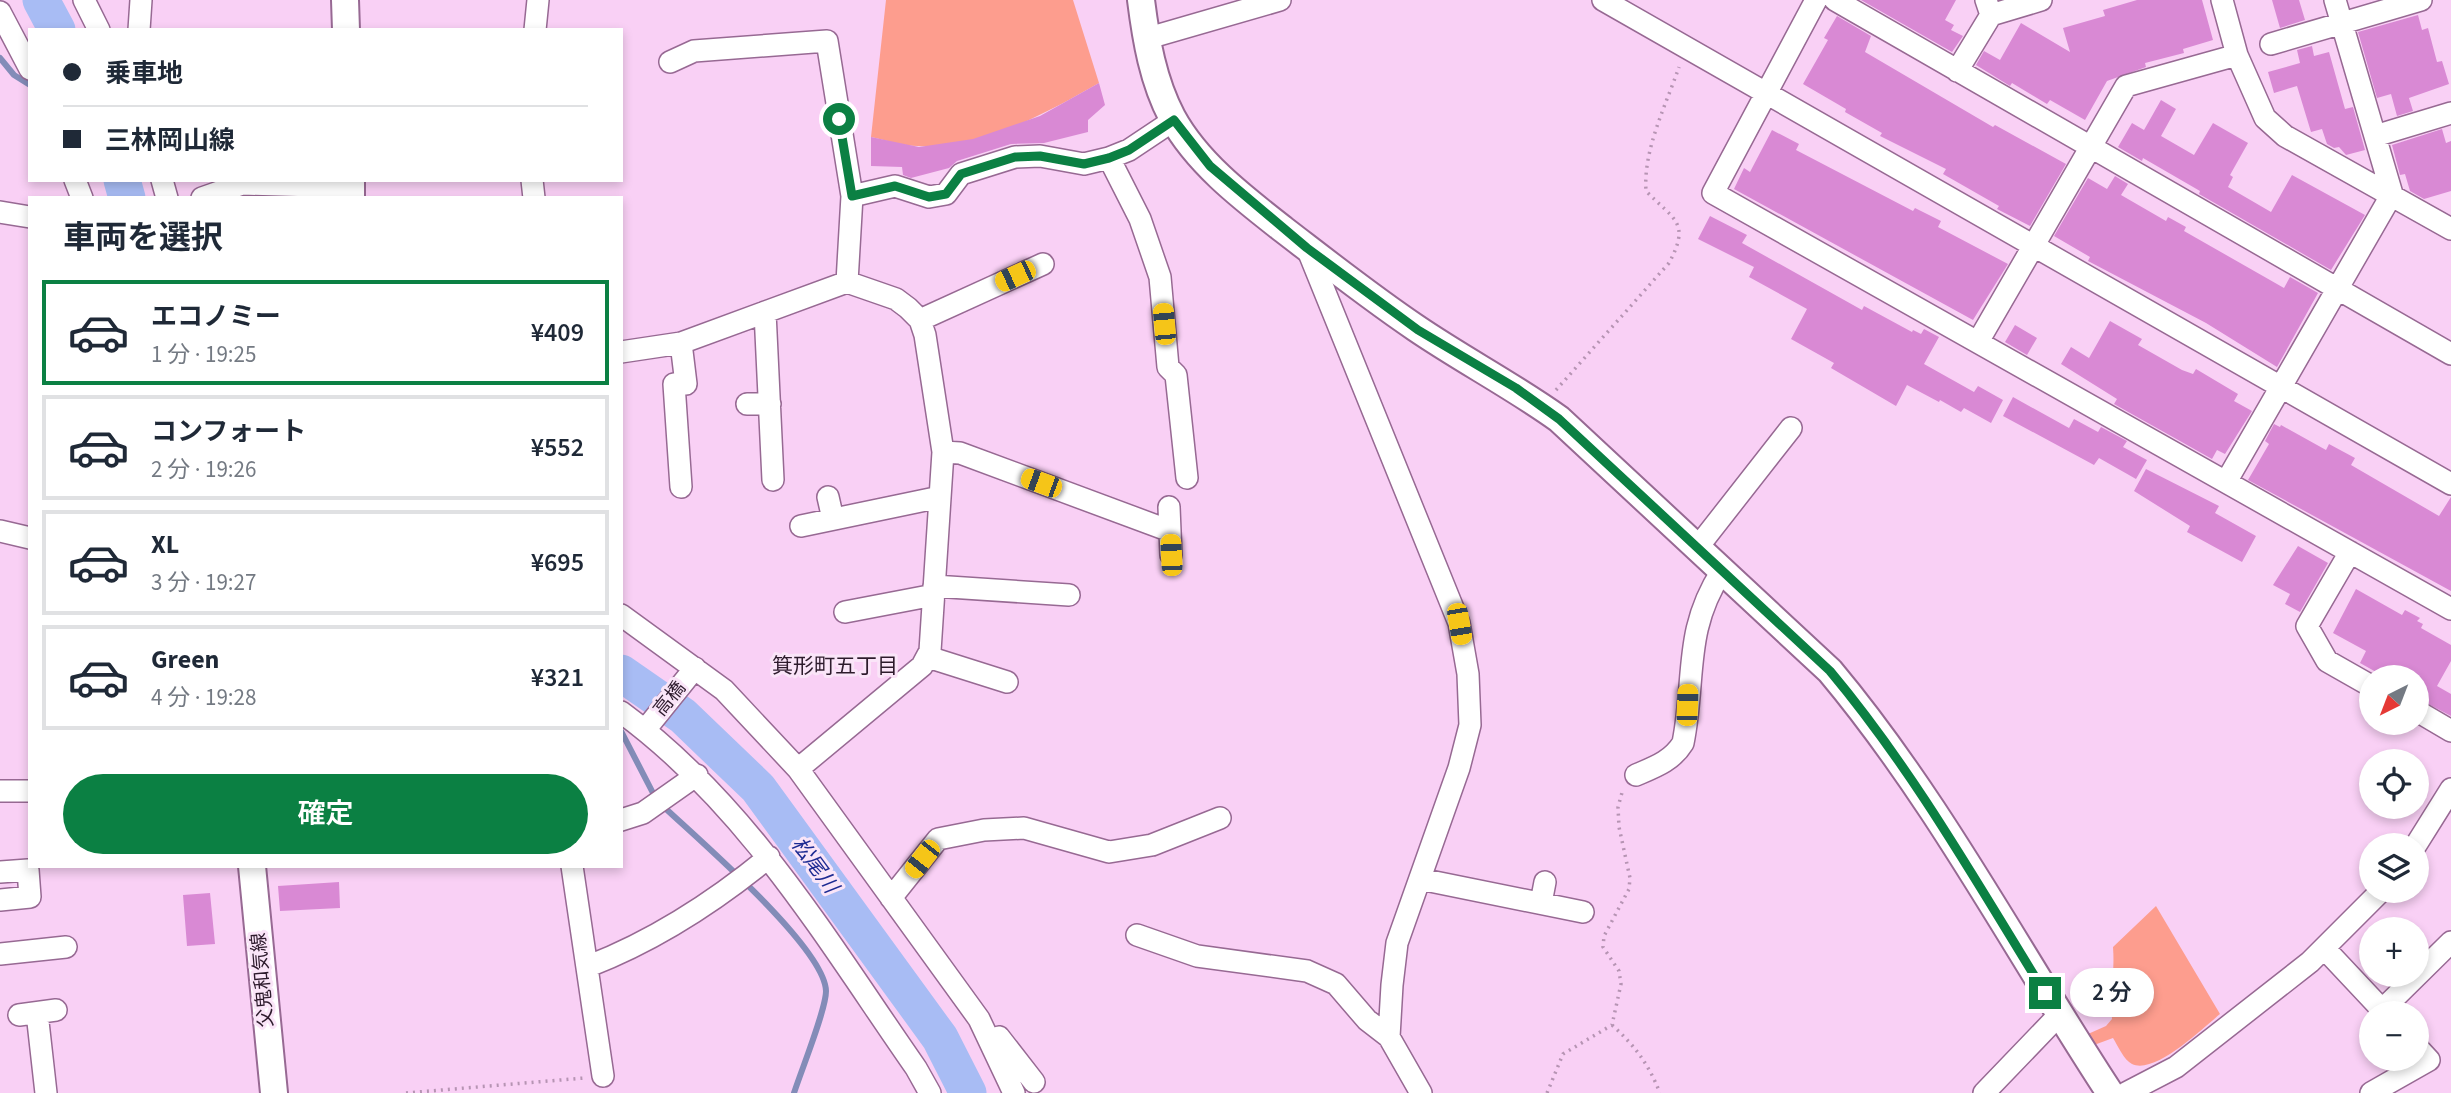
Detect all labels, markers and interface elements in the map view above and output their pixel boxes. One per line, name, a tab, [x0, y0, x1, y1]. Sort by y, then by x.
text: 乗車地	[105, 55, 183, 92]
route start	[823, 103, 855, 135]
text: 三林岡山線	[105, 122, 235, 159]
text: 車両を選択	[63, 215, 223, 261]
car	[992, 258, 1039, 294]
text: エコノミー	[151, 298, 281, 335]
icon: car	[67, 301, 130, 364]
car	[1152, 302, 1177, 346]
text: ¥409	[531, 314, 584, 351]
text: 1 分 · 19:25	[151, 338, 256, 371]
text: コンフォート	[151, 413, 306, 450]
icon: car	[67, 416, 130, 479]
text: ¥552	[531, 429, 584, 466]
text: 2 分 · 19:26	[151, 453, 256, 486]
car	[1018, 466, 1065, 500]
text: XL	[151, 526, 179, 563]
icon: car	[67, 531, 130, 594]
car	[1160, 533, 1183, 577]
text: ¥695	[531, 544, 584, 581]
text: 3 分 · 19:27	[151, 566, 256, 599]
car	[1446, 601, 1473, 647]
text: Green	[151, 641, 219, 678]
icon: car	[67, 646, 130, 709]
district label: 箕形町五丁目	[772, 651, 898, 681]
text: ¥321	[531, 659, 584, 696]
north arrow	[2359, 665, 2429, 735]
map controls	[2359, 665, 2429, 1071]
street label: 高橋	[648, 676, 692, 722]
text: 4 分 · 19:28	[151, 681, 256, 714]
car	[1676, 684, 1699, 726]
button: locate	[2359, 749, 2429, 819]
button: 確定	[63, 774, 588, 854]
water label: 松尾川	[784, 831, 847, 901]
button: layers	[2359, 833, 2429, 903]
car	[901, 836, 944, 882]
button: +	[2359, 917, 2429, 987]
street label: 父鬼和気線	[245, 931, 281, 1029]
callout: 2 分	[2070, 968, 2154, 1018]
text: 2 分	[2092, 976, 2132, 1009]
route end	[2029, 977, 2061, 1009]
button: −	[2359, 1001, 2429, 1071]

